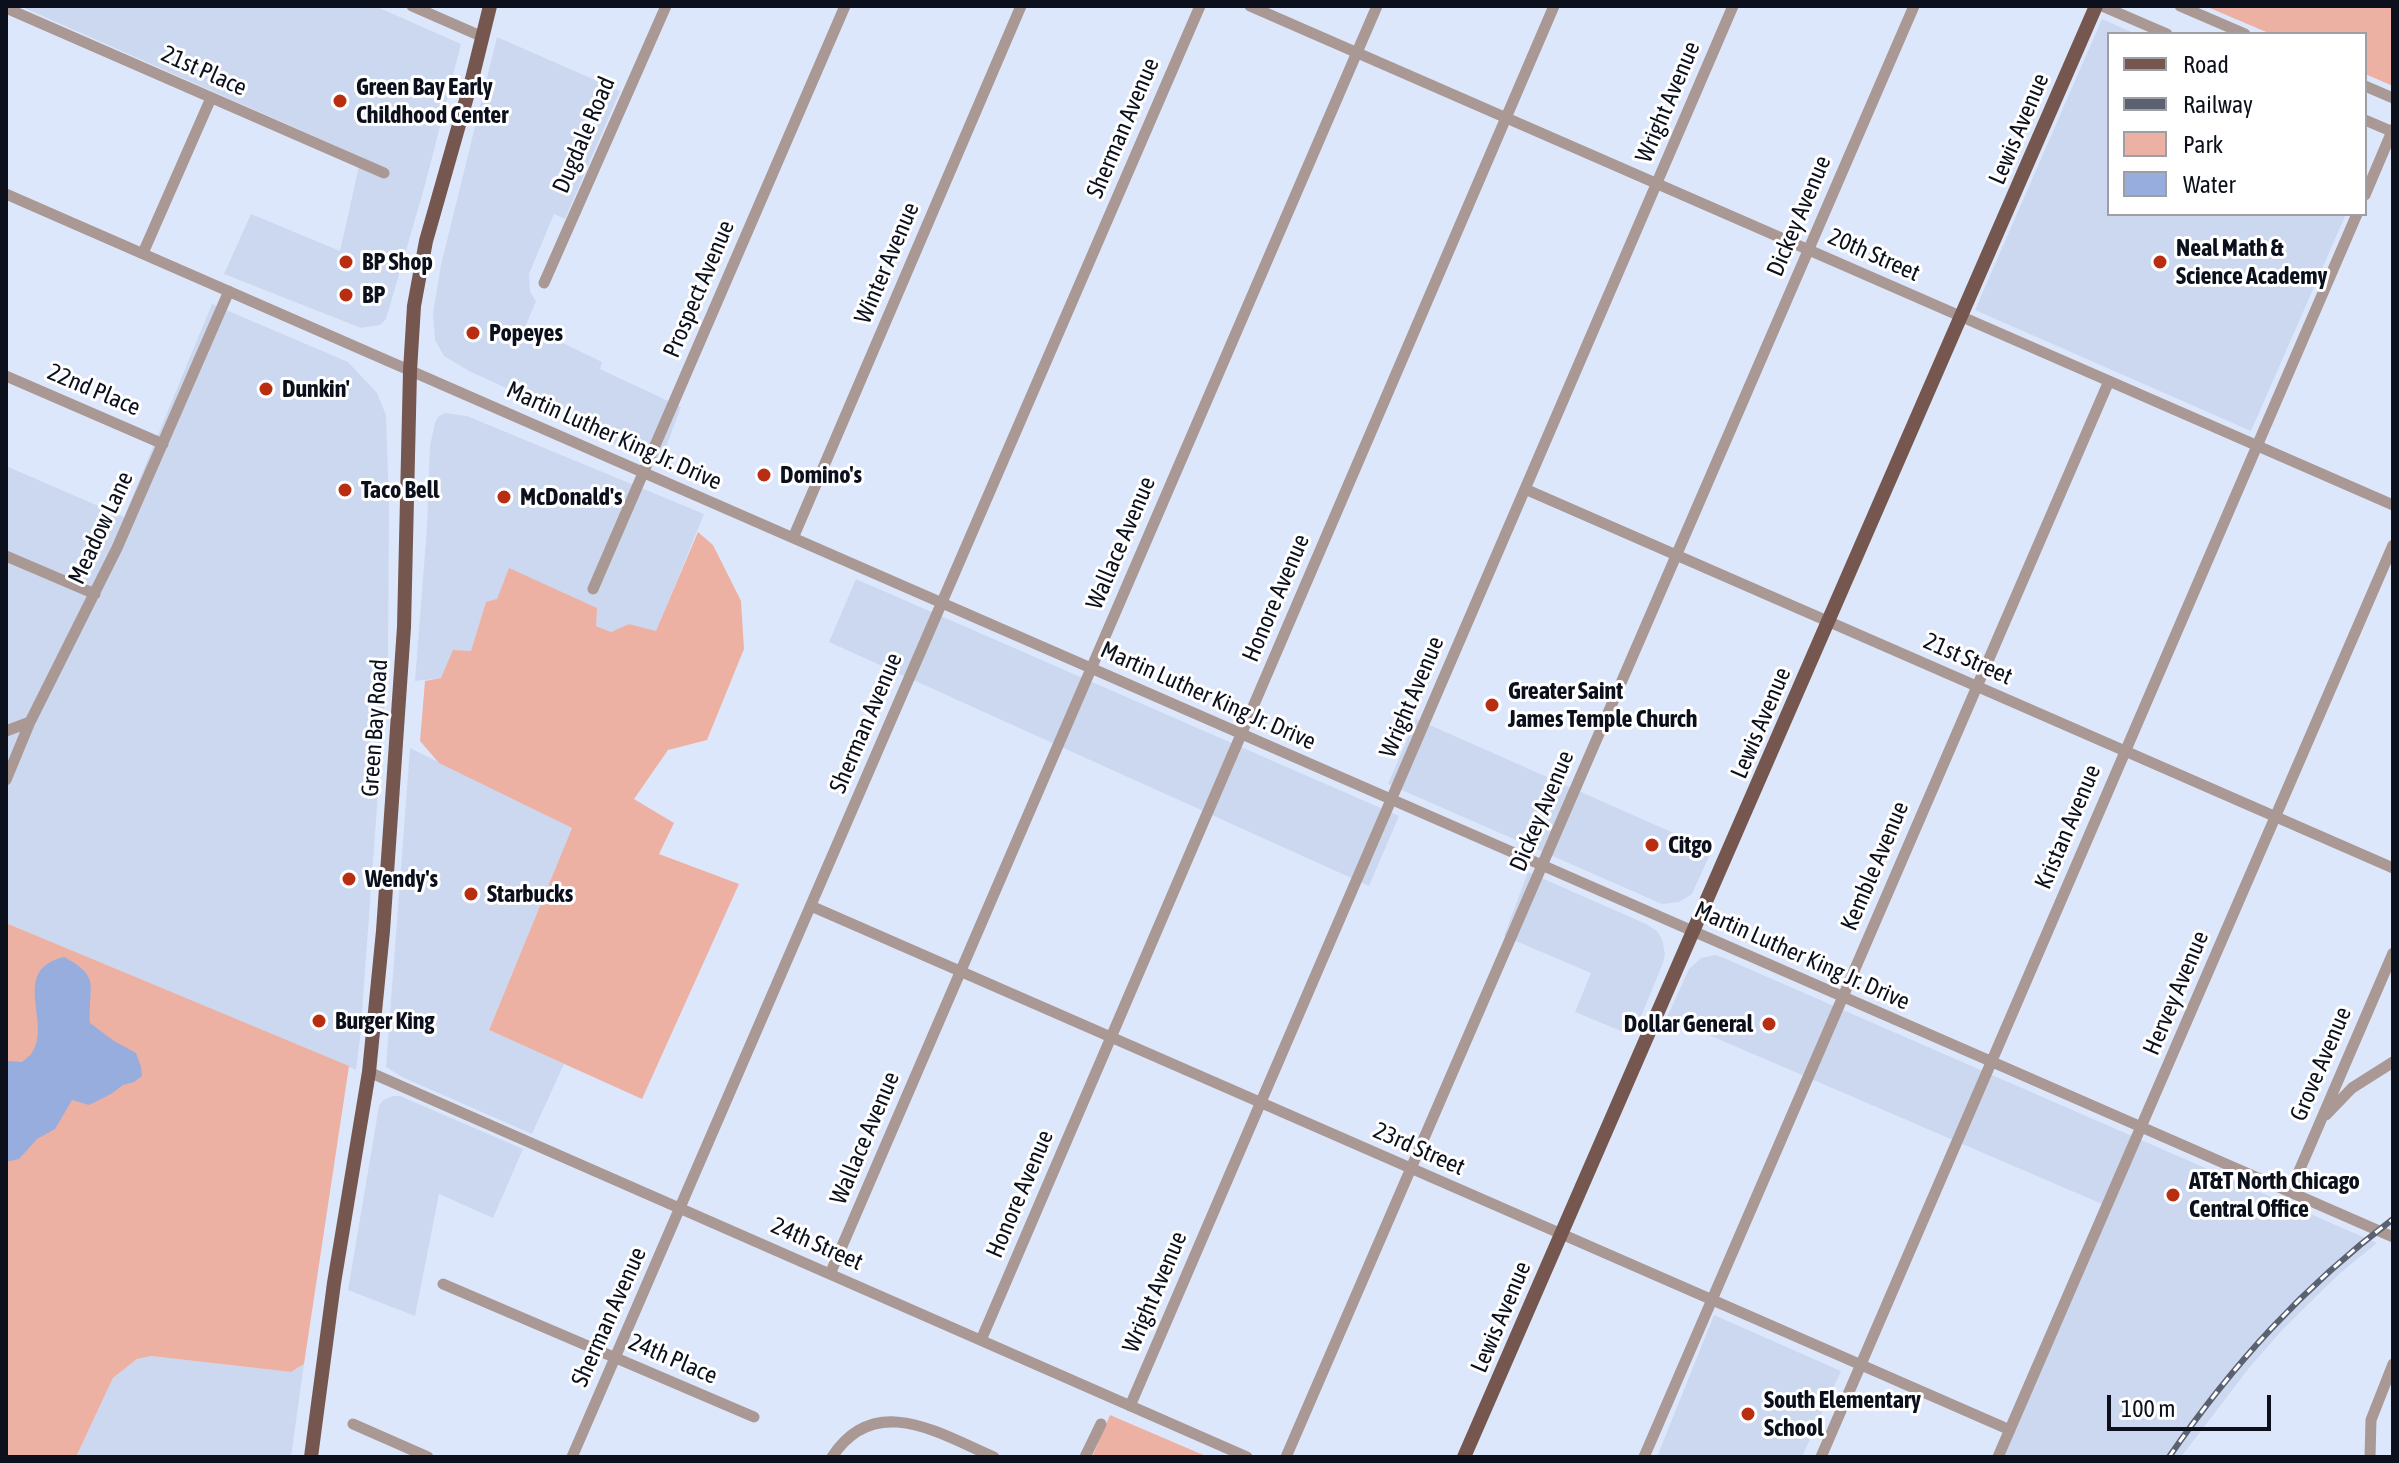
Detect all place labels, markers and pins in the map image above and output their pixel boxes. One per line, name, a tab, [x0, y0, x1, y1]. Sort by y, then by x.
place label: Green Bay Early Childhood Center	[356, 73, 508, 129]
marker: Green Bay Early Childhood Center	[331, 92, 349, 110]
place label: Neal Math & Science Academy	[2176, 234, 2327, 290]
place label: BP Shop	[362, 248, 433, 276]
marker: BP Shop	[337, 253, 355, 271]
marker: Neal Math & Science Academy	[2151, 253, 2169, 271]
place label: BP	[362, 281, 385, 309]
marker: BP	[337, 286, 355, 304]
place label: Popeyes	[489, 319, 563, 347]
marker: Popeyes	[464, 324, 482, 342]
place label: Dunkin'	[282, 375, 350, 403]
marker: Dunkin'	[257, 380, 275, 398]
place label: Domino's	[780, 461, 862, 489]
marker: Domino's	[755, 466, 773, 484]
place label: Taco Bell	[361, 476, 439, 504]
marker: Taco Bell	[336, 481, 354, 499]
place label: McDonald's	[520, 483, 622, 511]
marker: McDonald's	[495, 488, 513, 506]
place label: Greater Saint James Temple Church	[1508, 677, 1697, 733]
marker: Greater Saint James Temple Church	[1483, 696, 1501, 714]
place label: Citgo	[1668, 831, 1712, 859]
marker: Citgo	[1643, 836, 1661, 854]
place label: Wendy's	[365, 865, 438, 893]
marker: Wendy's	[340, 870, 358, 888]
place label: Starbucks	[487, 880, 573, 908]
marker: Starbucks	[462, 885, 480, 903]
place label: Burger King	[335, 1007, 435, 1035]
place label: Dollar General	[1624, 1010, 1753, 1038]
marker: Burger King	[310, 1012, 328, 1030]
marker: Dollar General	[1760, 1015, 1778, 1033]
place label: AT&T North Chicago Central Office	[2189, 1167, 2360, 1223]
marker: AT&T North Chicago Central Office	[2164, 1186, 2182, 1204]
place label: South Elementary School	[1764, 1386, 1921, 1442]
marker: South Elementary School	[1739, 1405, 1757, 1423]

